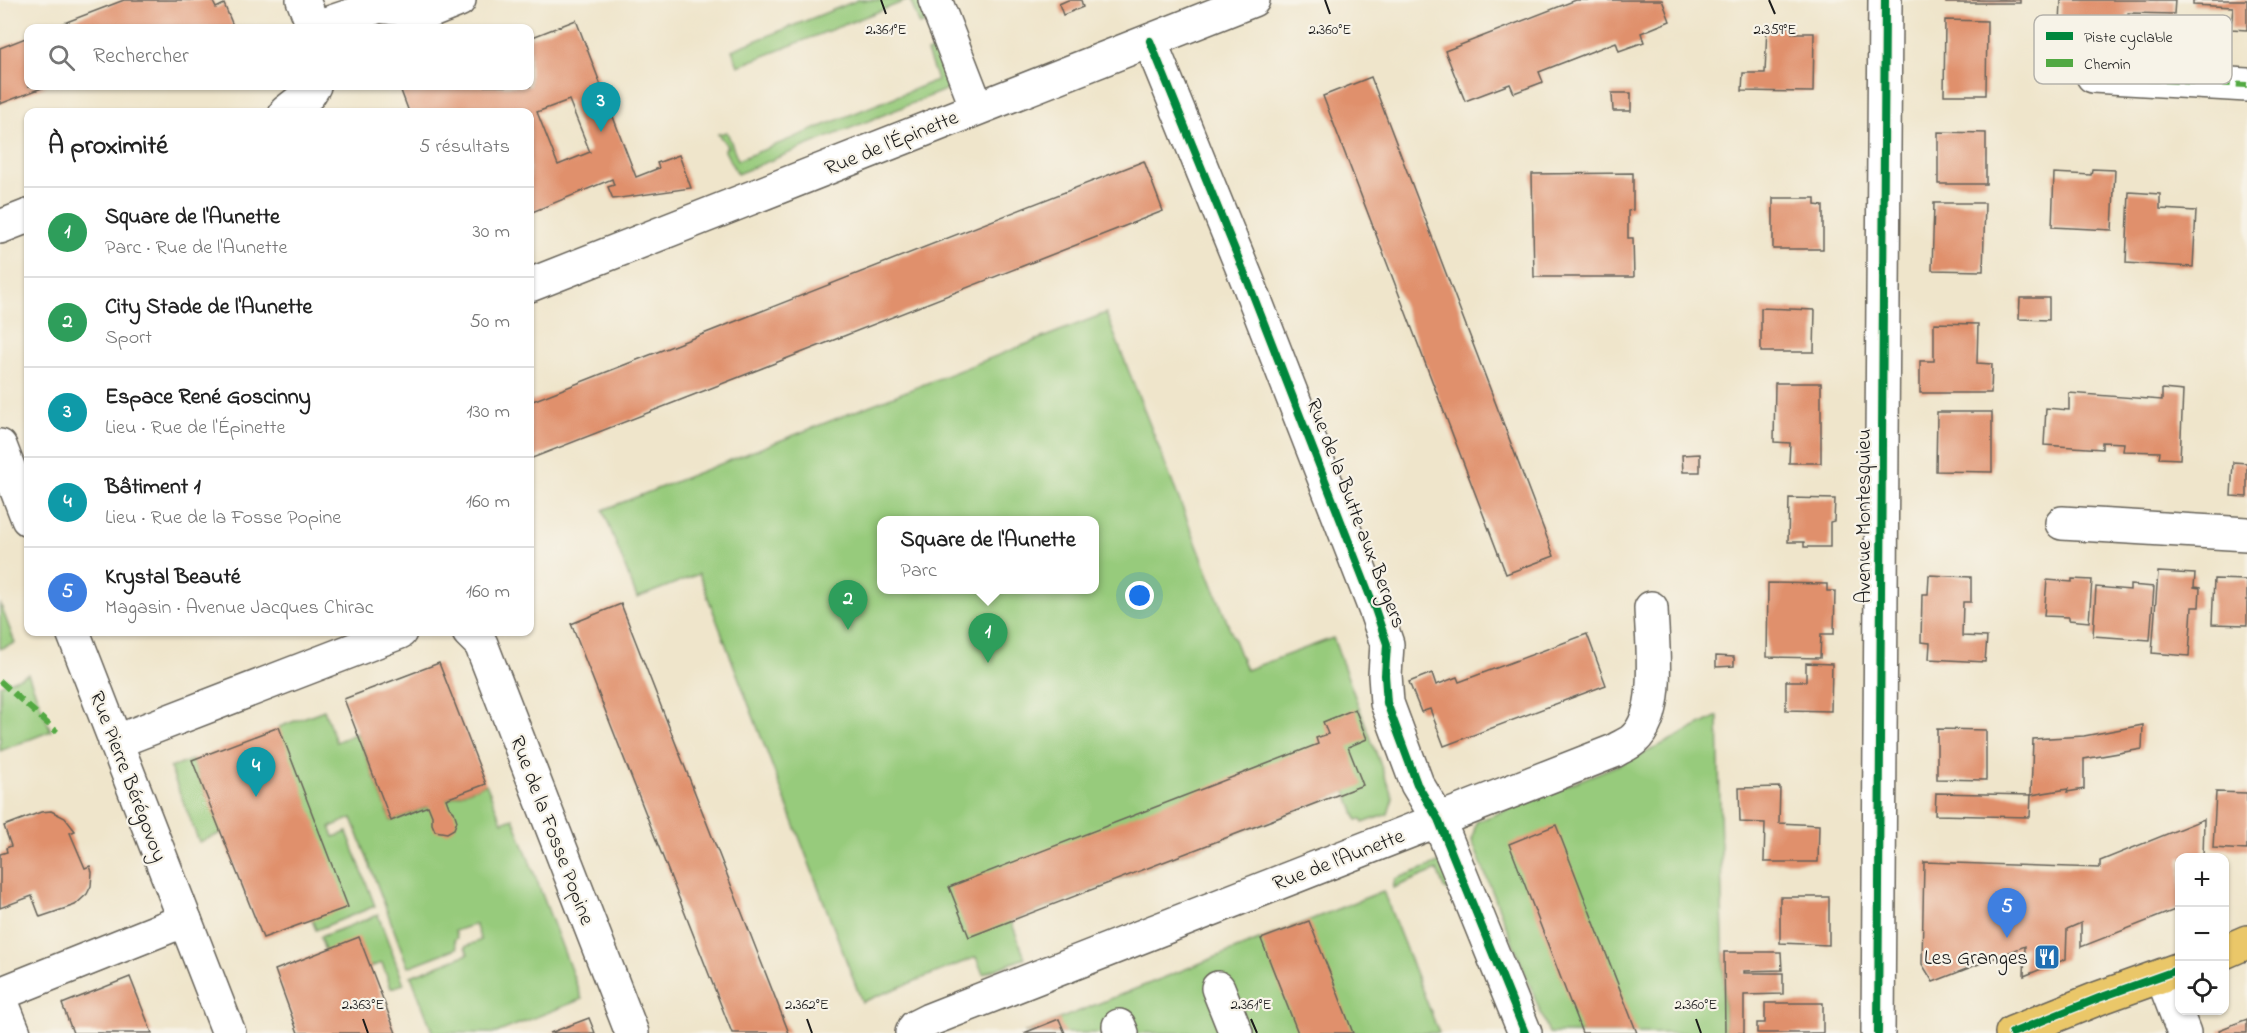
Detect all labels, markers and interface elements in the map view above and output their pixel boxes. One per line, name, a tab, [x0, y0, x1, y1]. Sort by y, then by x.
legend	[2034, 15, 2232, 84]
text: 2.361°E	[865, 19, 907, 41]
text: 2.360°E	[1309, 19, 1351, 41]
text: 2.359°E	[1754, 19, 1796, 41]
search box	[24, 24, 534, 90]
text: Piste cyclable	[2084, 26, 2173, 50]
icon: search	[45, 41, 78, 74]
text: Rechercher	[93, 41, 189, 73]
text: Chemin	[2084, 53, 2131, 77]
pin: 3	[582, 82, 620, 132]
street label: Rue de l'Épinette	[820, 103, 964, 184]
text: À proximité	[48, 128, 168, 166]
text: 5 résultats	[419, 133, 510, 162]
text: Square de l'Aunette	[105, 202, 280, 234]
text: 1	[64, 218, 71, 247]
text: 30 m	[473, 218, 510, 247]
text: Parc · Rue de l'Aunette	[105, 234, 287, 263]
text: City Stade de l'Aunette	[105, 292, 312, 324]
text: 2	[63, 308, 72, 337]
text: 50 m	[469, 308, 510, 337]
text: Sport	[105, 324, 152, 353]
text: Espace René Goscinny	[105, 382, 311, 414]
street label: Rue de la Butte aux Bergers	[1296, 395, 1413, 634]
text: 3	[63, 398, 72, 427]
text: 130 m	[466, 398, 510, 427]
text: Lieu · Rue de l'Épinette	[105, 414, 285, 443]
street label: Avenue Montesquieu	[1850, 428, 1880, 604]
text: Bâtiment 1	[105, 472, 201, 504]
text: 4	[63, 488, 72, 517]
text: 160 m	[466, 488, 510, 517]
text: Lieu · Rue de la Fosse Popine	[105, 504, 341, 533]
popup	[877, 516, 1099, 594]
text: Square de l'Aunette	[901, 525, 1075, 557]
text: Parc	[901, 557, 937, 586]
text: Krystal Beauté	[105, 562, 241, 594]
text: 5	[62, 578, 73, 607]
text: 160 m	[466, 578, 510, 607]
pin: 2	[828, 580, 868, 630]
your location	[1125, 581, 1154, 610]
text: Magasin · Avenue Jacques Chirac	[105, 594, 374, 623]
pin: 1	[968, 614, 1008, 663]
street label: Rue Pierre Bérégovoy	[79, 687, 173, 867]
street label: Rue de la Fosse Popine	[501, 732, 601, 930]
pin: 4	[236, 748, 276, 797]
street label: Rue de l'Aunette	[1269, 822, 1409, 900]
map controls	[2175, 853, 2229, 1015]
button: +	[2175, 853, 2229, 907]
pin: 5	[1988, 888, 2026, 938]
button: −	[2175, 907, 2229, 961]
restaurant icon: Les Granges	[2032, 942, 2062, 972]
place label: Les Granges	[1924, 944, 2028, 976]
button: locate	[2175, 961, 2229, 1015]
text: 2.363°E	[342, 994, 384, 1016]
text: 2.362°E	[785, 994, 829, 1016]
text: 2.361°E	[1230, 994, 1272, 1016]
text: 2.360°E	[1675, 994, 1717, 1016]

